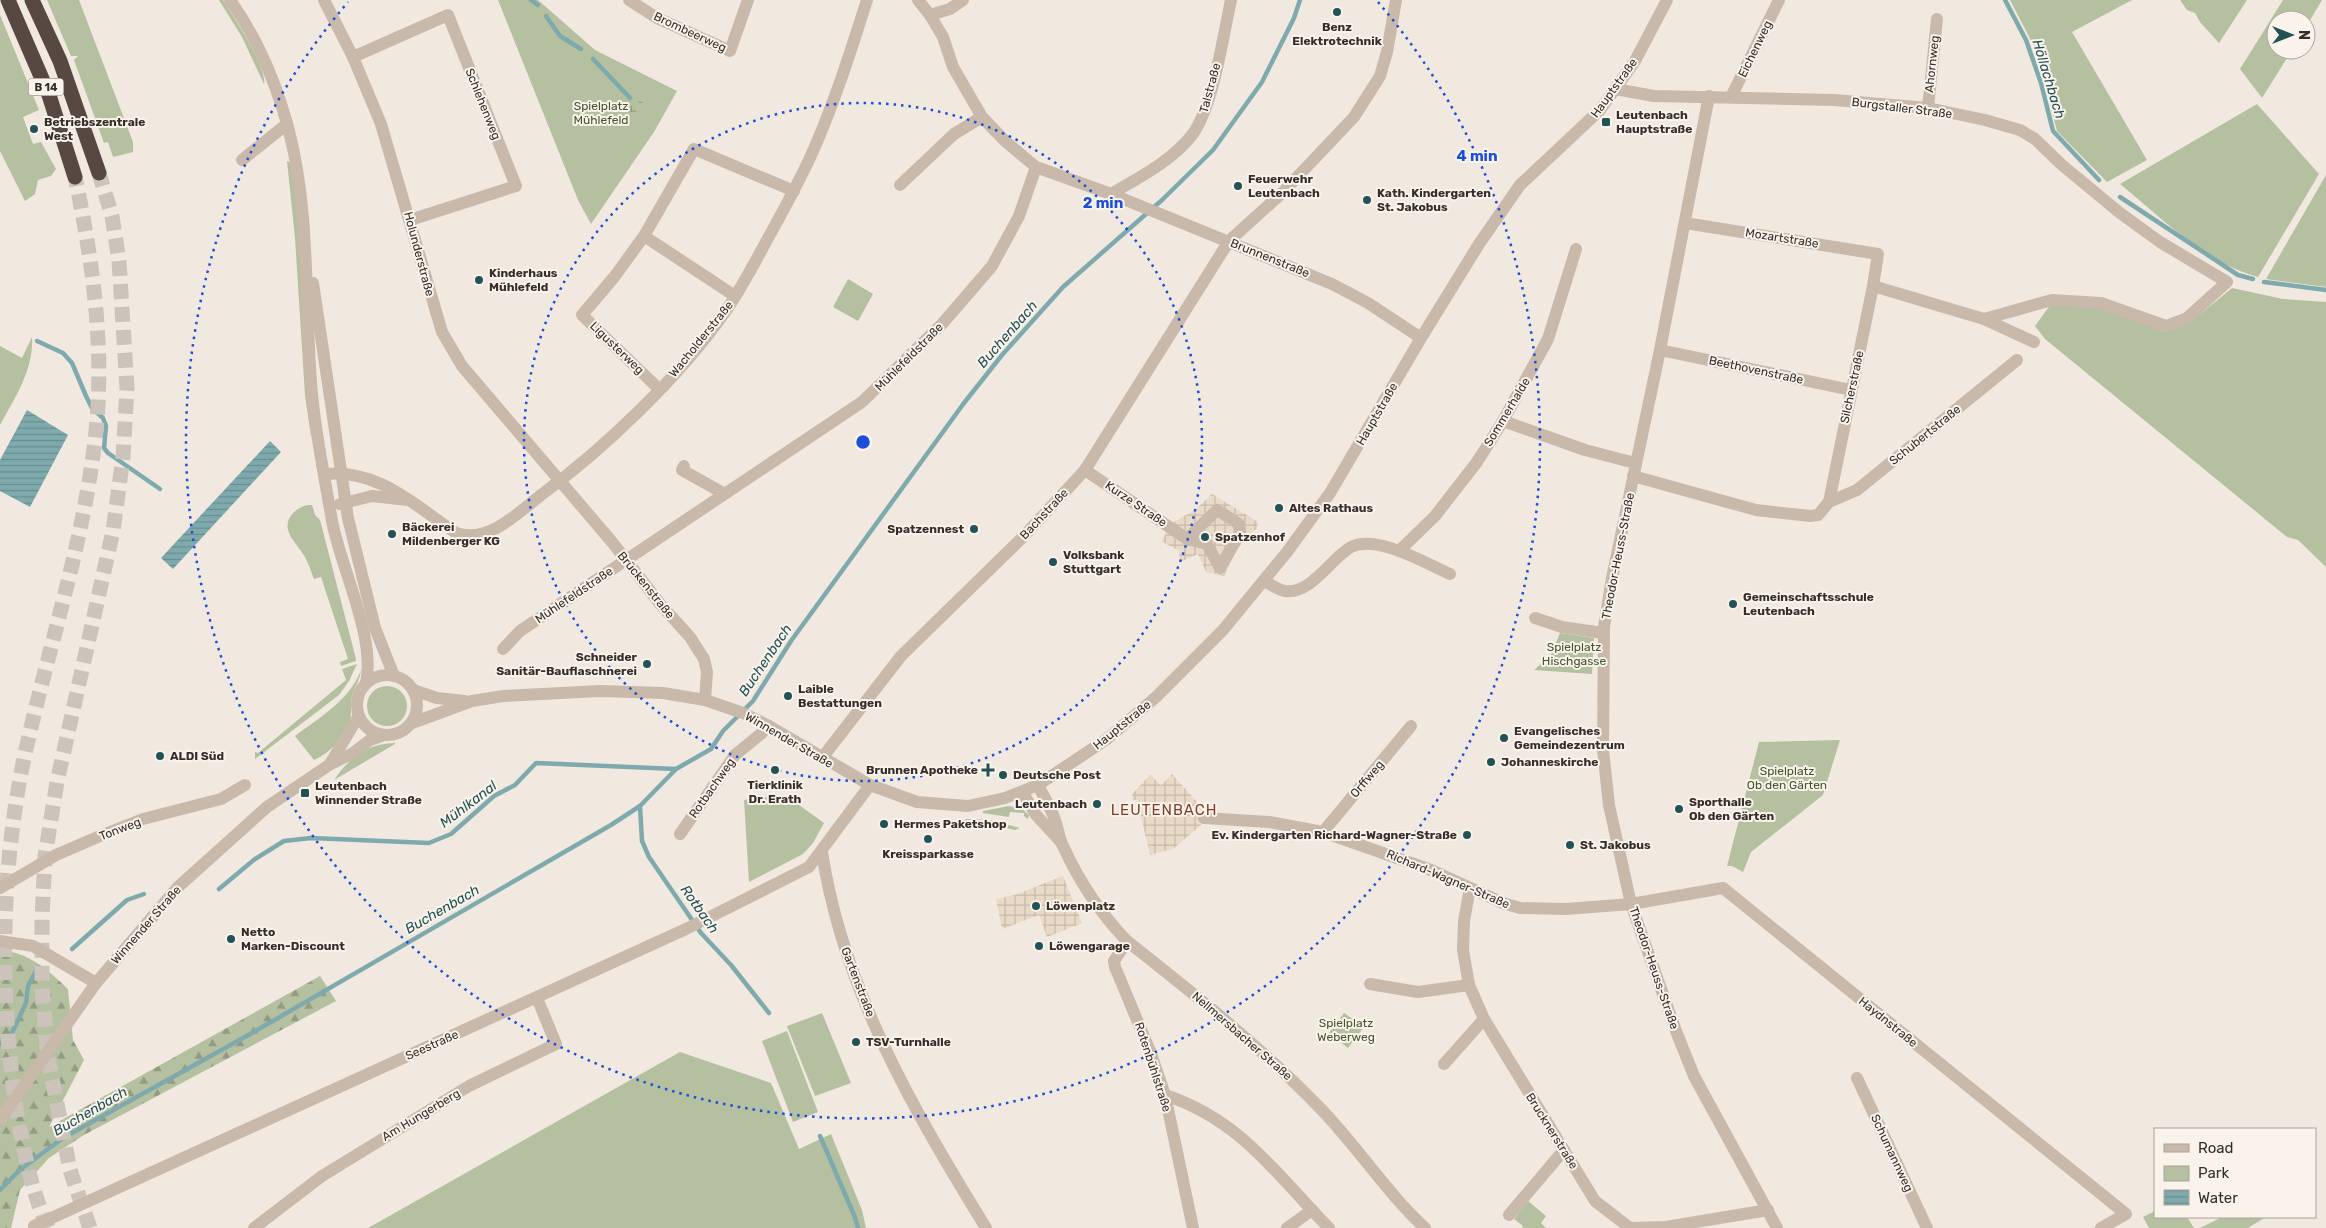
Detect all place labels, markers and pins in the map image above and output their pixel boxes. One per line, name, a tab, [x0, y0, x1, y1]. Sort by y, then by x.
marker: Benz Elektrotechnik	[1331, 6, 1343, 18]
place label: Benz Elektrotechnik	[1292, 20, 1382, 48]
place label: Leutenbach Hauptstraße	[1616, 108, 1692, 136]
place label: Betriebszentrale West	[44, 115, 145, 143]
marker: Leutenbach Hauptstraße	[1600, 116, 1612, 128]
marker: Betriebszentrale West	[28, 123, 40, 135]
place label: Feuerwehr Leutenbach	[1248, 172, 1320, 200]
marker: Feuerwehr Leutenbach	[1232, 180, 1244, 192]
place label: Kath. Kindergarten St. Jakobus	[1377, 186, 1491, 214]
marker: Kath. Kindergarten St. Jakobus	[1361, 194, 1373, 206]
place label: Kinderhaus Mühlefeld	[489, 266, 558, 294]
marker: Kinderhaus Mühlefeld	[473, 274, 485, 286]
centre of rings	[854, 433, 872, 451]
place label: Altes Rathaus	[1289, 501, 1373, 515]
marker: Altes Rathaus	[1273, 502, 1285, 514]
place label: Bäckerei Mildenberger KG	[402, 520, 500, 548]
place label: Spatzennest	[887, 522, 964, 536]
marker: Spatzennest	[968, 523, 980, 535]
marker: Bäckerei Mildenberger KG	[386, 528, 398, 540]
place label: Spatzenhof	[1215, 530, 1286, 544]
marker: Spatzenhof	[1199, 531, 1211, 543]
place label: Volksbank Stuttgart	[1063, 548, 1124, 576]
marker: Volksbank Stuttgart	[1047, 556, 1059, 568]
place label: Gemeinschaftsschule Leutenbach	[1743, 590, 1874, 618]
marker: Gemeinschaftsschule Leutenbach	[1727, 598, 1739, 610]
place label: Schneider Sanitär-Bauflaschnerei	[496, 650, 638, 678]
marker: Schneider Sanitär-Bauflaschnerei	[641, 658, 653, 670]
place label: Laible Bestattungen	[798, 682, 882, 710]
marker: Laible Bestattungen	[782, 690, 794, 702]
place label: Evangelisches Gemeindezentrum	[1514, 724, 1625, 752]
marker: Evangelisches Gemeindezentrum	[1498, 732, 1510, 744]
place label: ALDI Süd	[170, 749, 224, 763]
marker: ALDI Süd	[154, 750, 166, 762]
place label: Johanneskirche	[1501, 755, 1598, 769]
marker: Johanneskirche	[1485, 756, 1497, 768]
place label: Brunnen Apotheke	[866, 763, 978, 777]
marker: Tierklinik Dr. Erath	[769, 764, 781, 776]
marker: Brunnen Apotheke	[982, 764, 994, 776]
place label: Deutsche Post	[1013, 768, 1101, 782]
marker: Deutsche Post	[997, 769, 1009, 781]
place label: Tierklinik Dr. Erath	[747, 778, 803, 806]
place label: Leutenbach Winnender Straße	[315, 779, 422, 807]
marker: Leutenbach Winnender Straße	[299, 787, 311, 799]
place label: Sporthalle Ob den Gärten	[1689, 795, 1775, 823]
place label: Leutenbach	[1015, 797, 1087, 811]
marker: Leutenbach	[1091, 798, 1103, 810]
marker: Sporthalle Ob den Gärten	[1673, 803, 1685, 815]
place label: Hermes Paketshop	[894, 817, 1007, 831]
marker: Hermes Paketshop	[878, 818, 890, 830]
place label: Ev. Kindergarten Richard-Wagner-Straße	[1211, 828, 1457, 842]
marker: Ev. Kindergarten Richard-Wagner-Straße	[1461, 829, 1473, 841]
marker: Kreissparkasse	[922, 833, 934, 845]
place label: St. Jakobus	[1580, 838, 1651, 852]
marker: St. Jakobus	[1564, 839, 1576, 851]
place label: Kreissparkasse	[882, 847, 974, 861]
place label: Löwenplatz	[1046, 899, 1116, 913]
marker: Löwenplatz	[1030, 900, 1042, 912]
place label: Netto Marken-Discount	[241, 925, 345, 953]
marker: Netto Marken-Discount	[225, 933, 237, 945]
place label: Löwengarage	[1049, 939, 1130, 953]
marker: Löwengarage	[1033, 940, 1045, 952]
place label: TSV-Turnhalle	[866, 1035, 951, 1049]
marker: TSV-Turnhalle	[850, 1036, 862, 1048]

